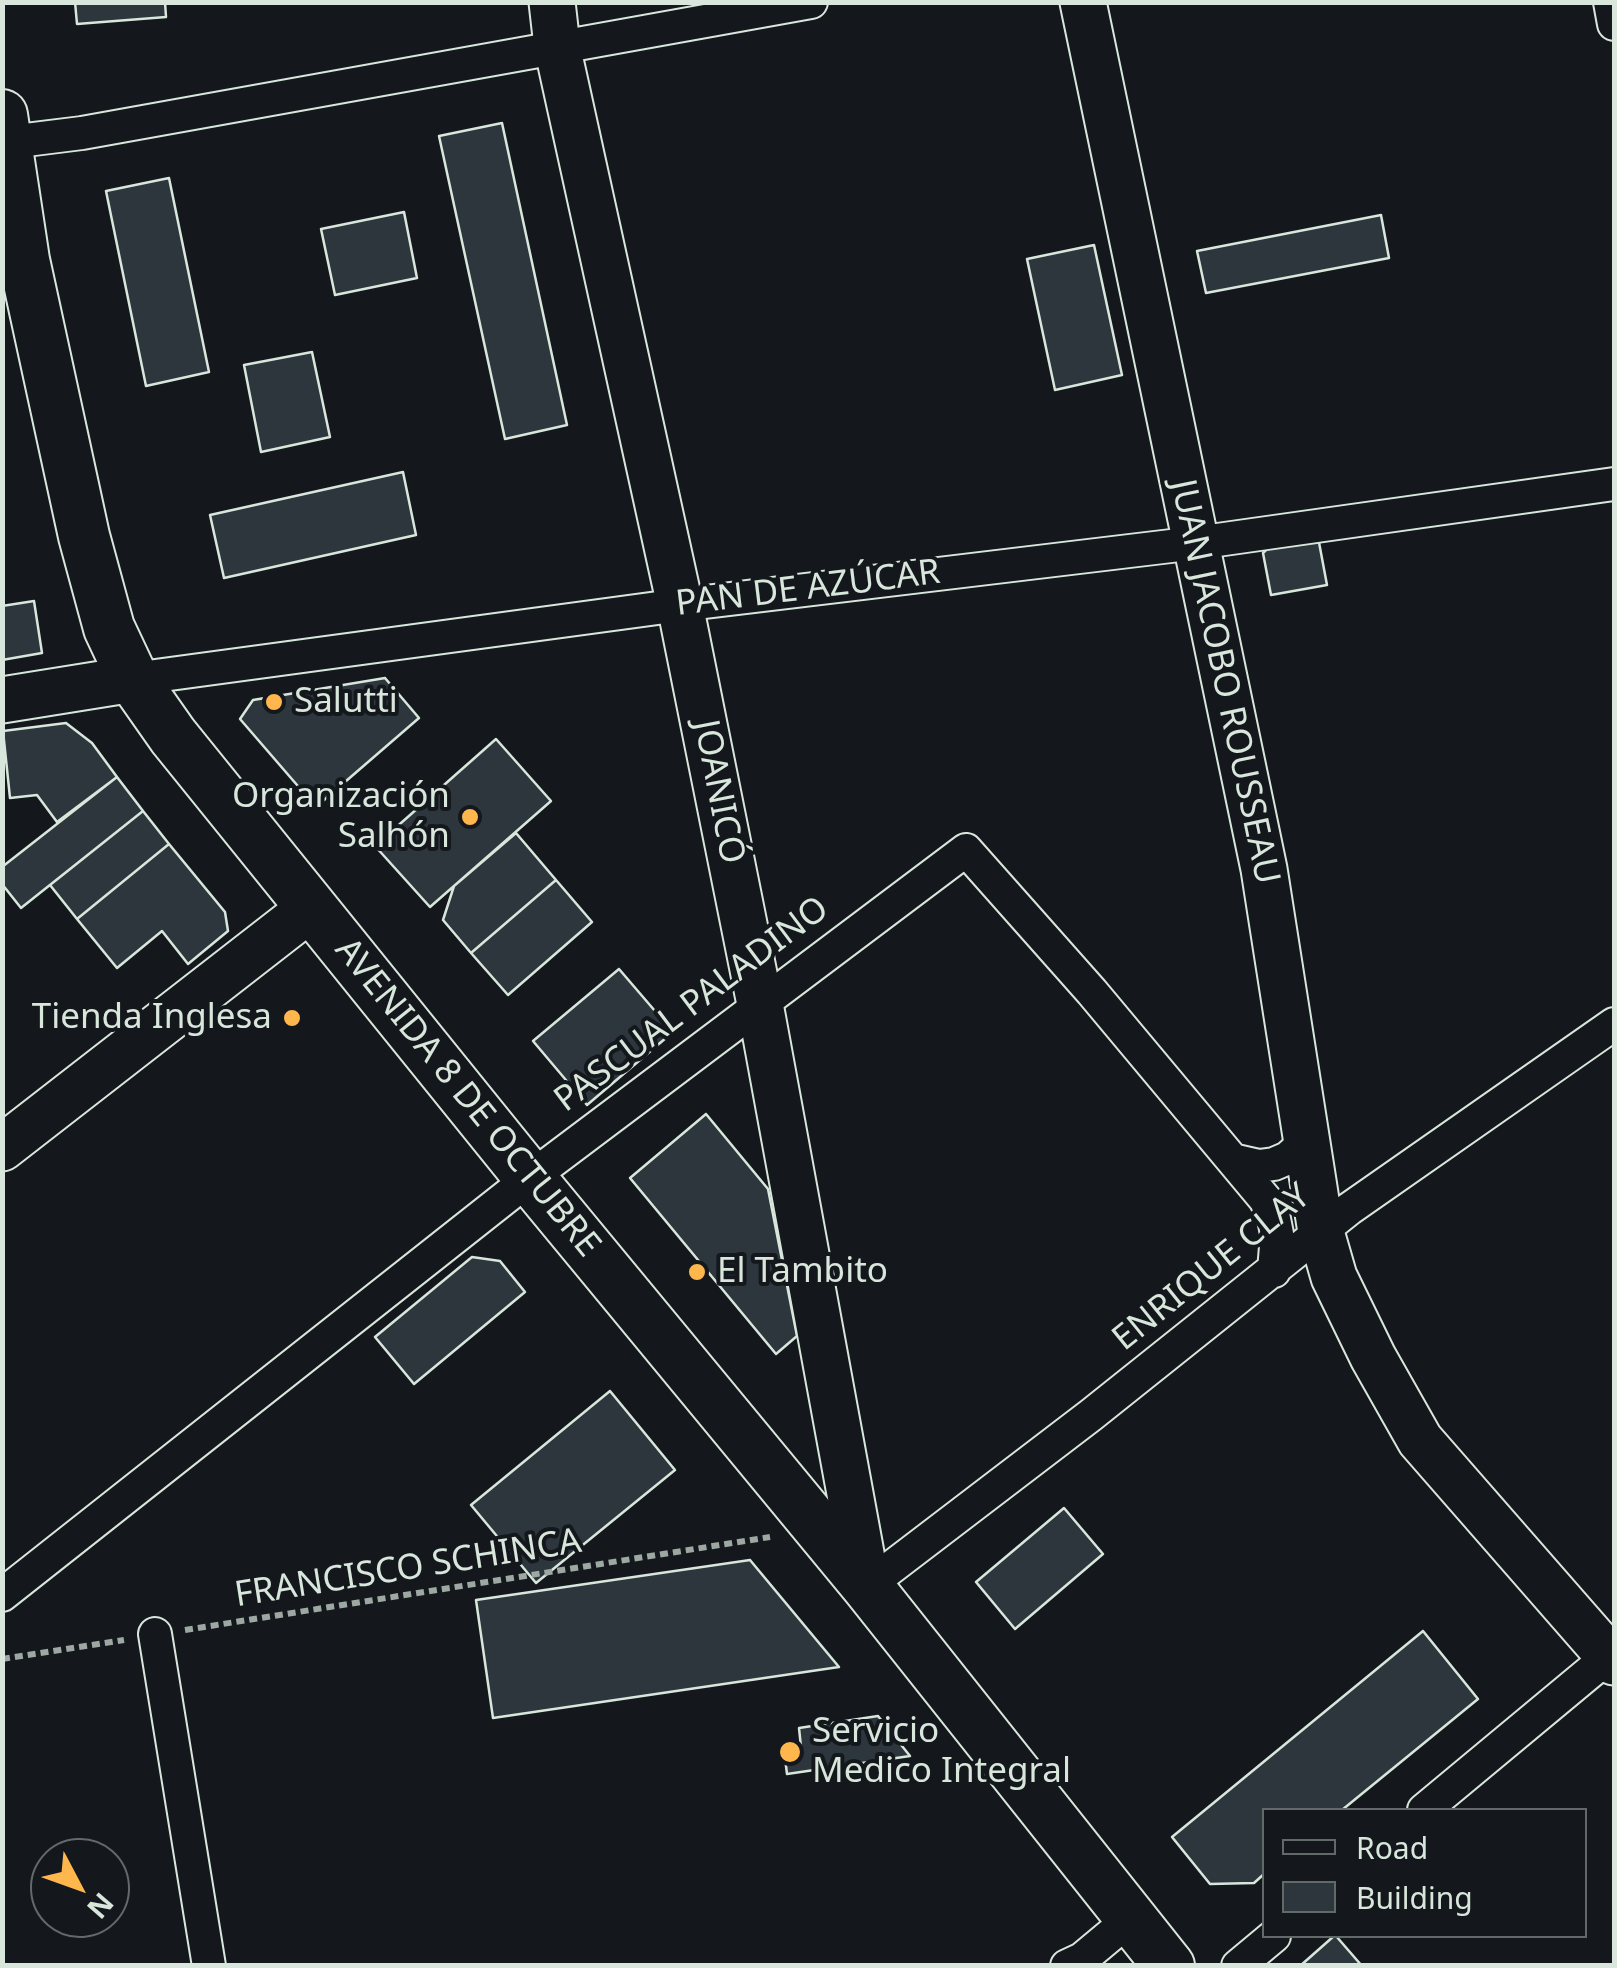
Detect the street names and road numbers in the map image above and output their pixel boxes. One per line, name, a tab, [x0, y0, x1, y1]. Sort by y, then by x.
street label: JUAN JACOBO ROUSSEAU	[1161, 476, 1287, 888]
street label: PAN DE AZÚCAR	[674, 552, 942, 626]
street label: JOANICÓ	[683, 716, 753, 868]
street label: PASCUAL PALADINO	[547, 888, 837, 1122]
street label: AVENIDA 8 DE OCTUBRE	[325, 930, 609, 1266]
street label: ENRIQUE CLAY	[1105, 1176, 1319, 1360]
street label: FRANCISCO SCHINCA	[232, 1521, 584, 1617]

